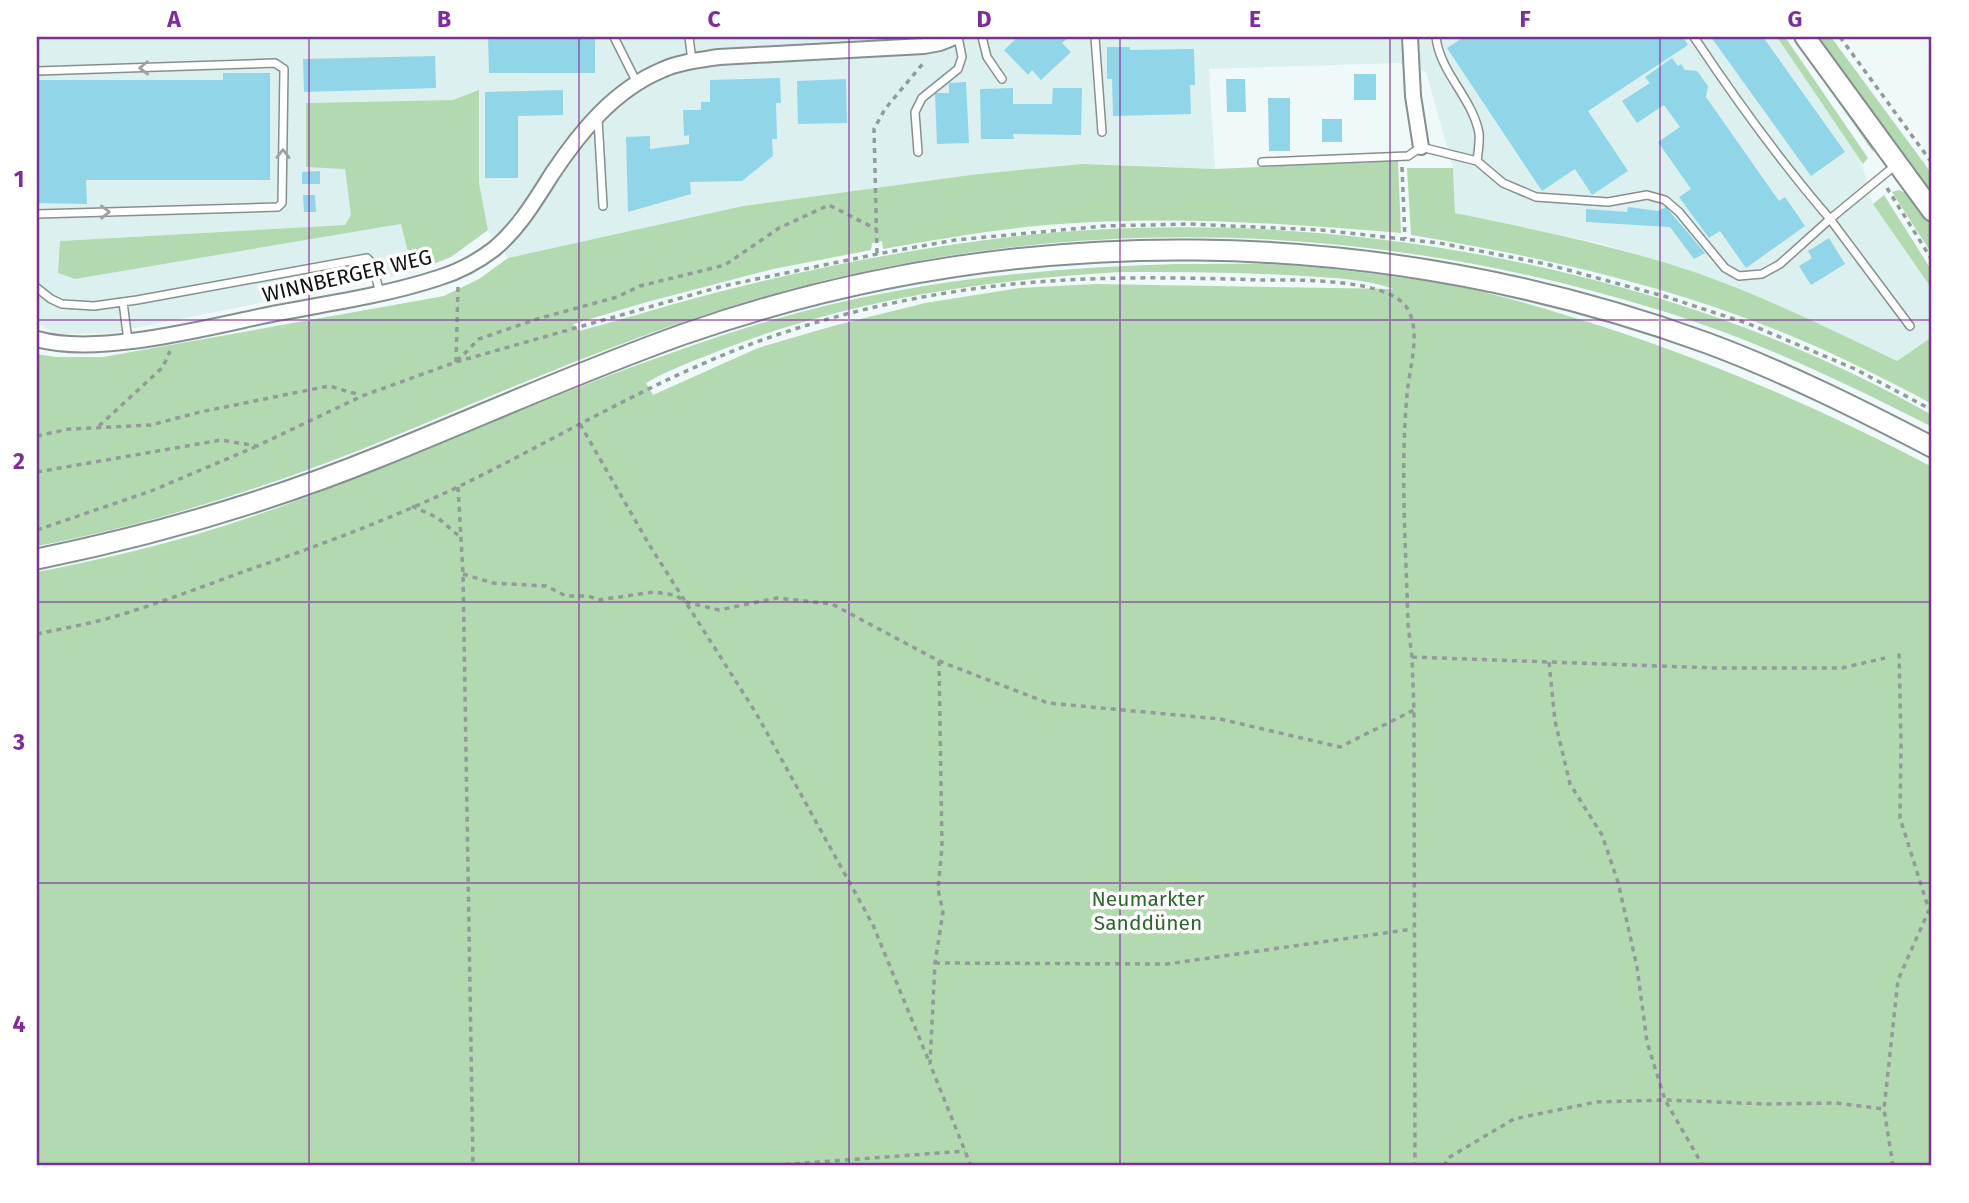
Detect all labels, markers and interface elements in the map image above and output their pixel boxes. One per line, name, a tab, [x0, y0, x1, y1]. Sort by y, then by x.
text: A	[166, 5, 181, 33]
text: B	[437, 5, 451, 33]
text: C	[707, 5, 721, 33]
text: D	[977, 5, 992, 33]
text: E	[1249, 5, 1261, 33]
text: F	[1519, 5, 1531, 33]
text: G	[1788, 5, 1802, 33]
one-way arrow	[139, 60, 150, 75]
one-way arrow	[275, 148, 290, 159]
text: 1	[14, 165, 24, 193]
one-way arrow	[100, 204, 111, 220]
street label: WINNBERGER WEG	[260, 244, 434, 308]
text: 2	[13, 447, 25, 475]
text: 3	[12, 728, 25, 756]
park label: Neumarkter Sanddünen	[1091, 886, 1205, 936]
text: 4	[13, 1010, 26, 1038]

